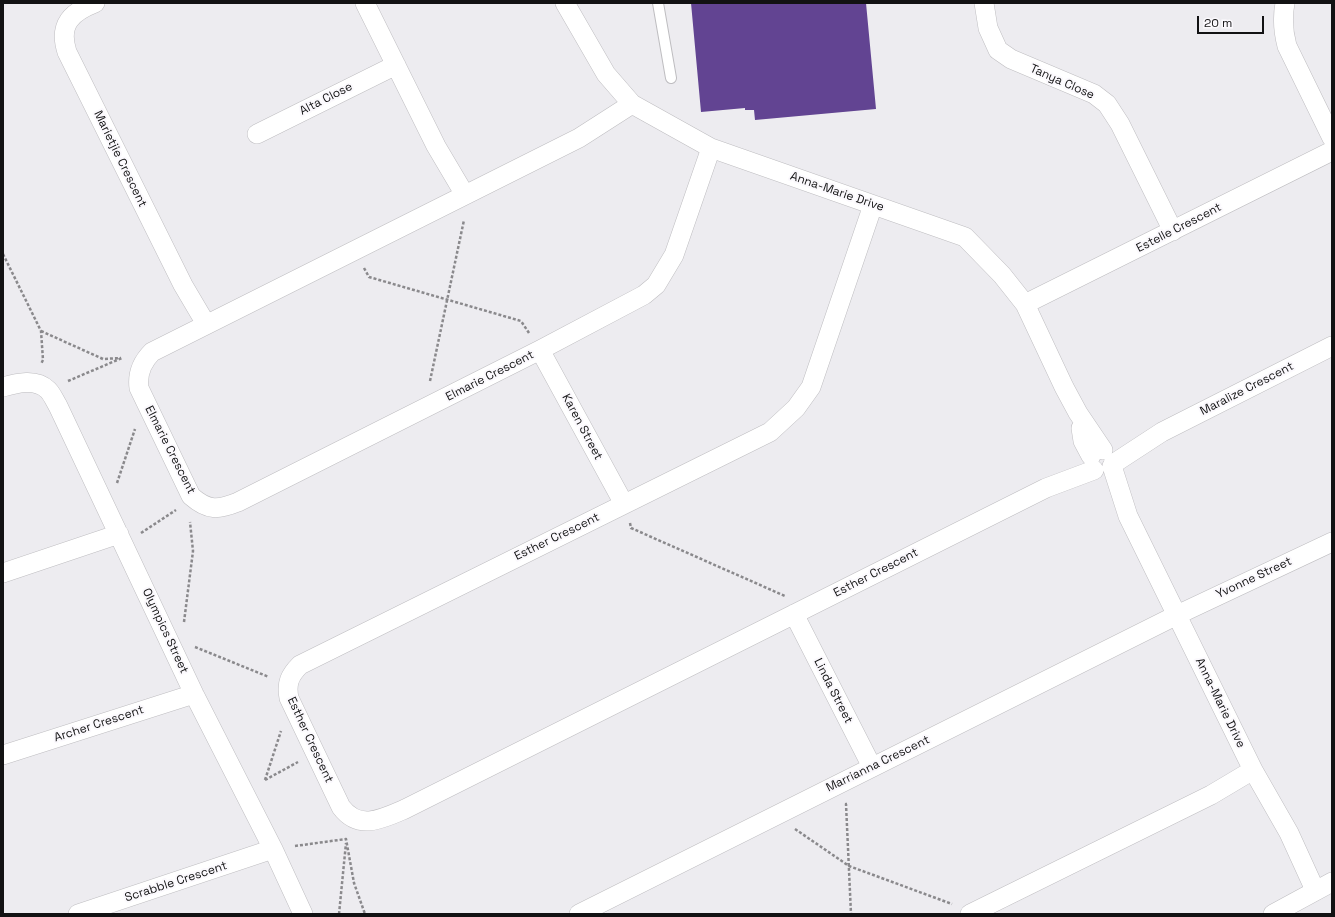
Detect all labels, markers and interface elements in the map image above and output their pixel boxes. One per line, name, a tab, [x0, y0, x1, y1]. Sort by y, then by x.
scale bar	[1199, 8, 1266, 34]
text: 20 m	[1204, 15, 1232, 31]
street label: Tanya Close	[1028, 61, 1096, 103]
street label: Alta Close	[297, 80, 355, 118]
street label: Marietjie Crescent	[90, 108, 150, 210]
street label: Anna-Marie Drive	[788, 169, 886, 215]
street label: Estelle Crescent	[1134, 200, 1224, 256]
street label: Elmarie Crescent	[444, 348, 536, 404]
street label: Maralize Crescent	[1198, 359, 1296, 419]
street label: Karen Street	[559, 392, 605, 462]
street label: Elmarie Crescent	[142, 404, 198, 496]
street label: Esther Crescent	[512, 510, 602, 564]
street label: Esther Crescent	[831, 545, 921, 601]
street label: Yvonne Street	[1214, 554, 1294, 602]
street label: Olympics Street	[139, 586, 191, 676]
street label: Linda Street	[810, 656, 856, 726]
street label: Anna-Marie Drive	[1192, 656, 1248, 750]
street label: Esther Crescent	[284, 695, 336, 785]
street label: Archer Crescent	[52, 703, 146, 745]
street label: Marrianna Crescent	[824, 733, 932, 795]
street label: Scrabble Crescent	[123, 859, 229, 905]

